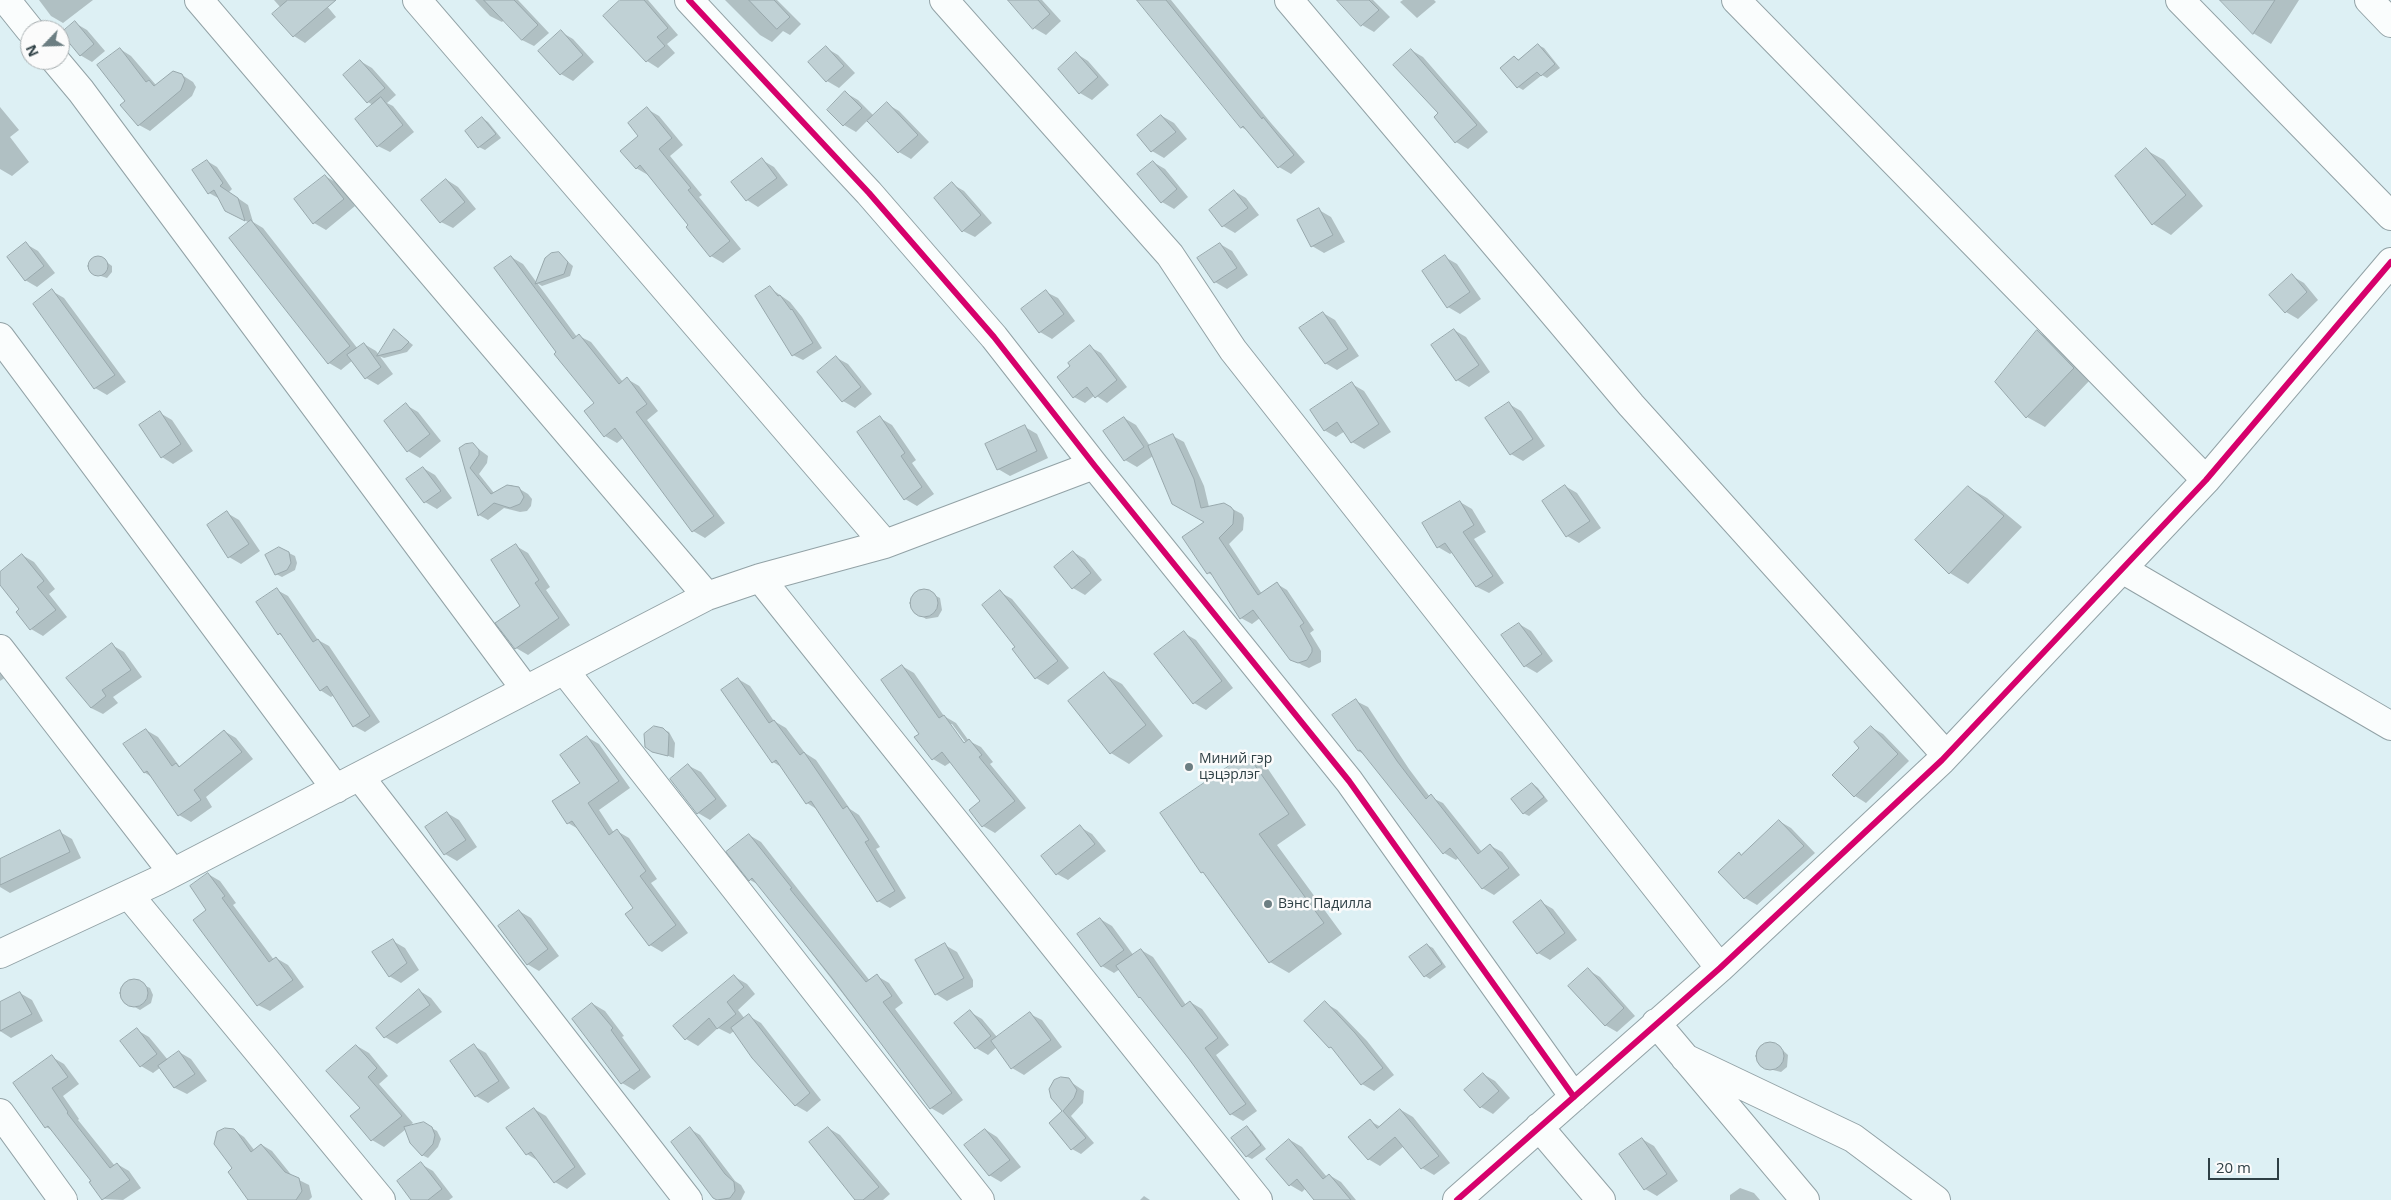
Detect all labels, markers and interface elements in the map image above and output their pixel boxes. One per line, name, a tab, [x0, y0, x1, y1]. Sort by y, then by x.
north arrow	[20, 20, 70, 70]
text: N	[21, 42, 43, 60]
place label: Миний гэр цэцэрлэг	[1199, 751, 1272, 784]
marker: Миний гэр цэцэрлэг	[1183, 761, 1195, 773]
place label: Вэнс Падилла	[1278, 896, 1372, 912]
marker: Вэнс Падилла	[1262, 898, 1274, 910]
scale bar	[2211, 1148, 2282, 1180]
text: 20 m	[2216, 1157, 2251, 1177]

